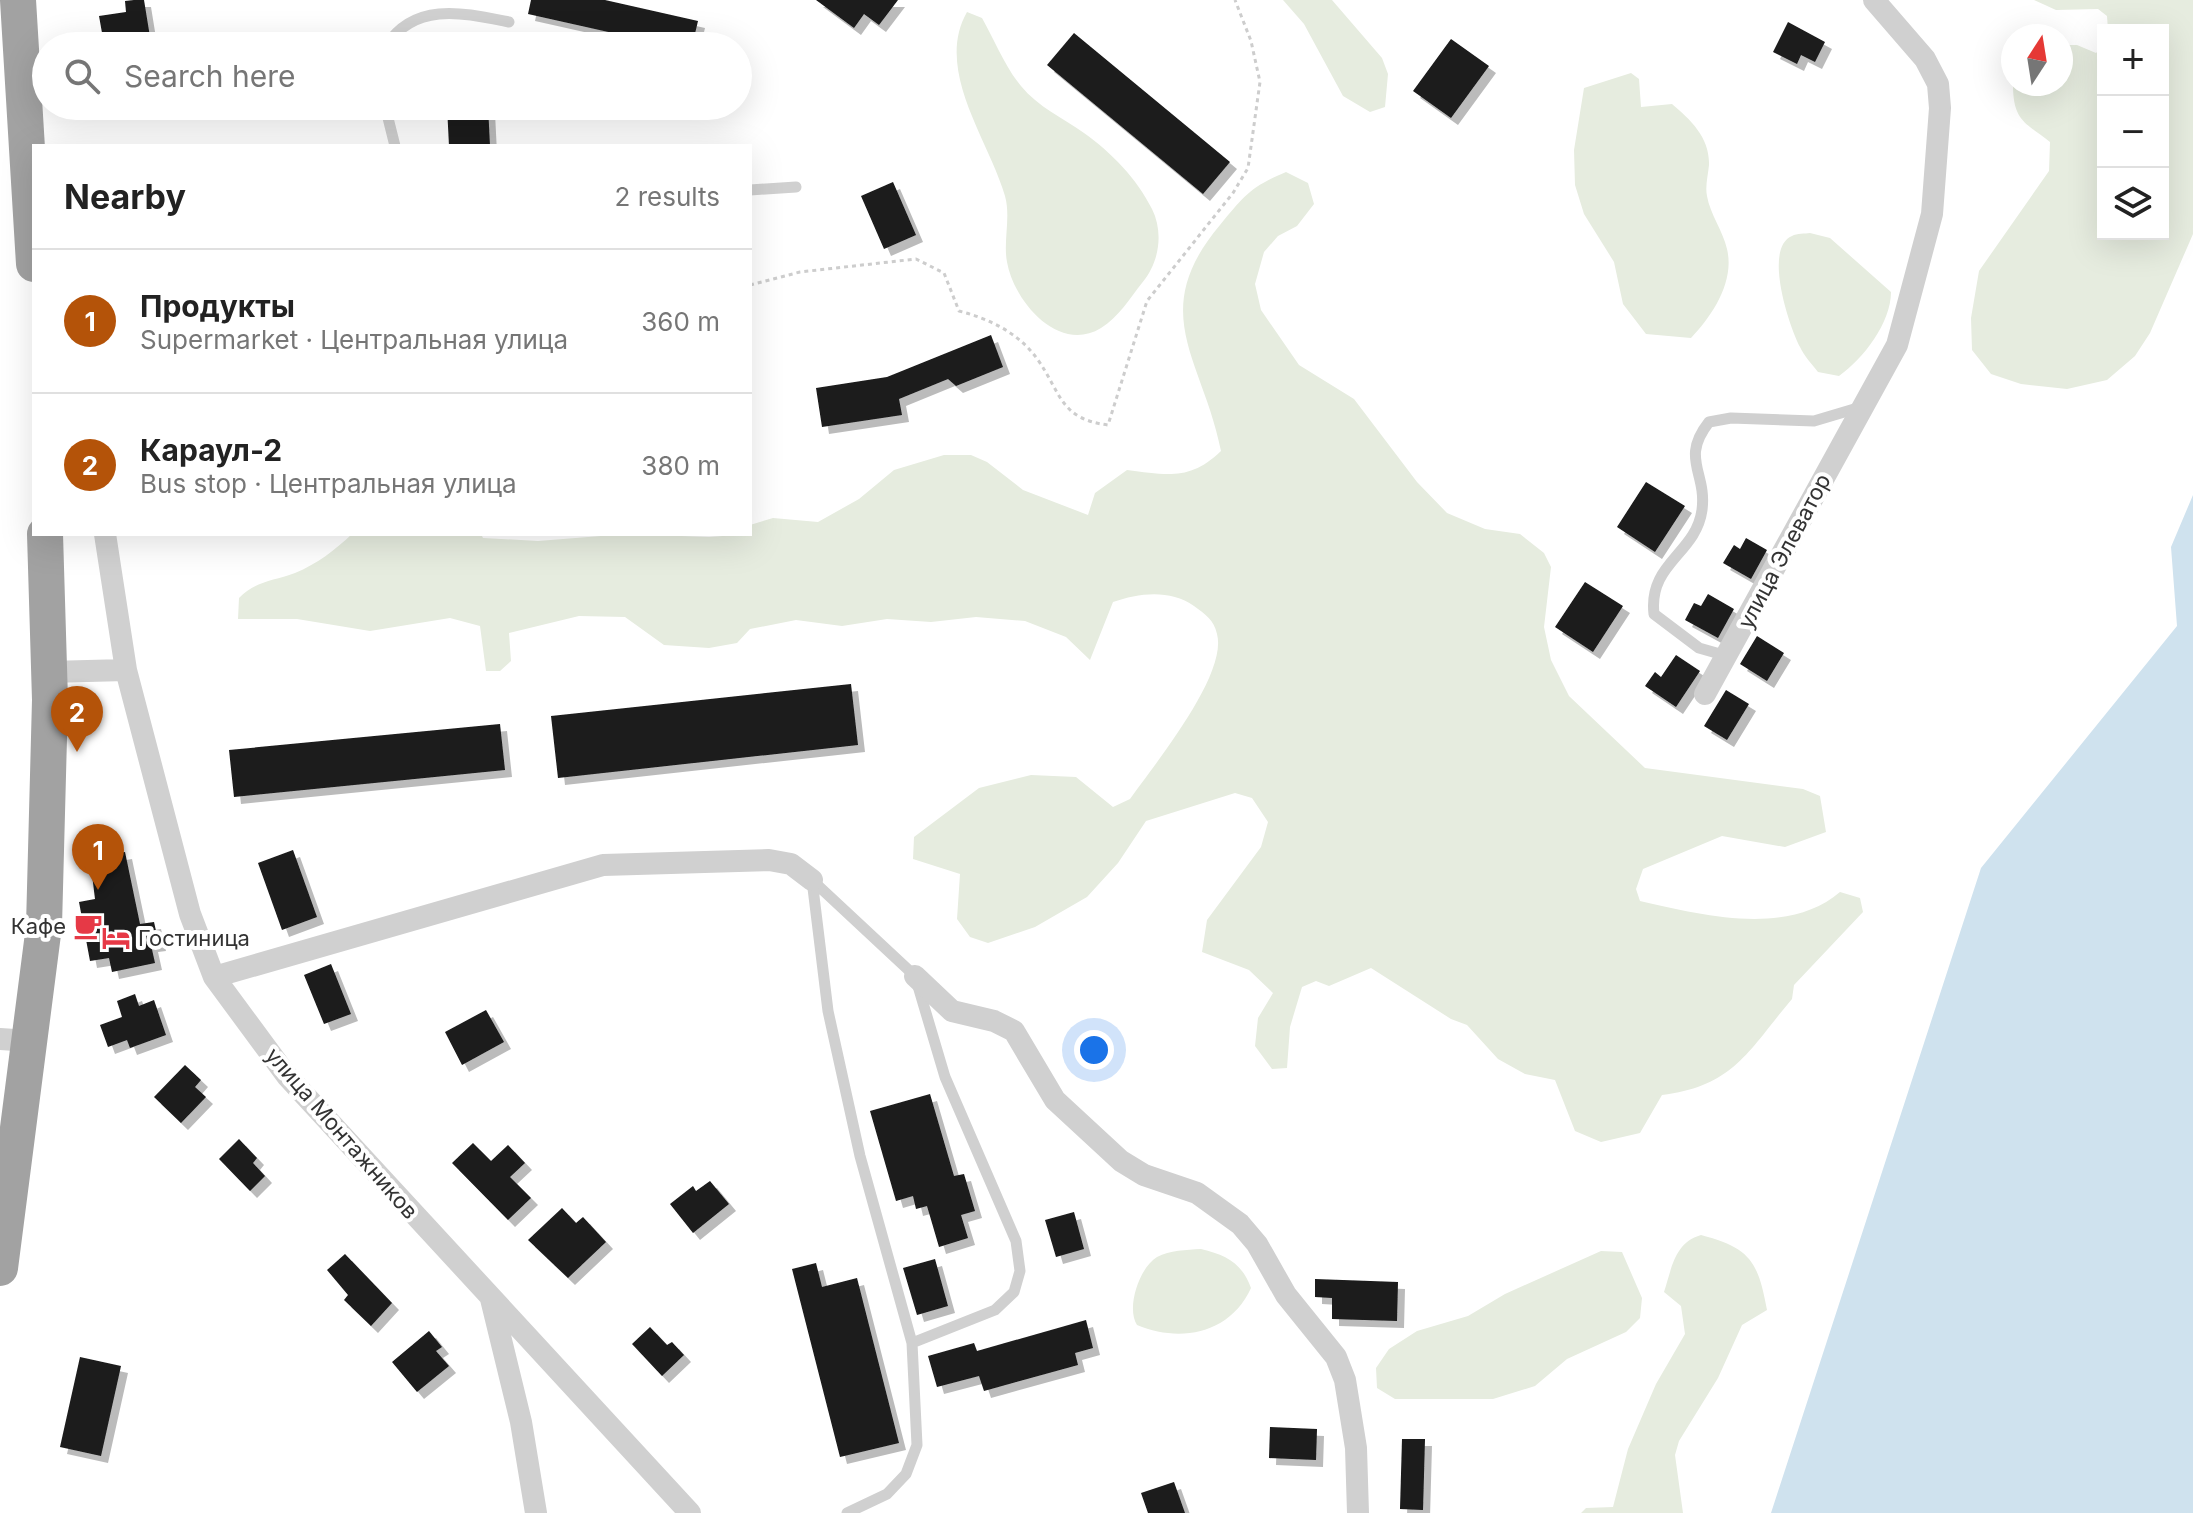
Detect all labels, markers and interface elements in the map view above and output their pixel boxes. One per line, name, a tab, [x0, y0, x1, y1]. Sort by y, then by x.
north arrow	[2001, 24, 2073, 96]
map controls	[2097, 24, 2169, 240]
button: +	[2097, 24, 2169, 96]
search box	[32, 32, 752, 120]
icon: search	[60, 54, 104, 98]
text: Search here	[124, 58, 296, 94]
button: −	[2097, 96, 2169, 168]
button: layers	[2097, 168, 2169, 240]
text: Nearby	[64, 176, 186, 217]
text: 2 results	[615, 181, 720, 212]
text: Продукты	[140, 288, 295, 324]
text: 1	[84, 306, 96, 337]
text: 360 m	[641, 306, 720, 337]
text: Supermarket · Центральная улица	[140, 324, 568, 355]
text: Караул-2	[140, 432, 282, 468]
text: 2	[82, 450, 98, 481]
text: 380 m	[641, 450, 720, 481]
text: Bus stop · Центральная улица	[140, 468, 517, 499]
street label: улица Элеватор	[1732, 469, 1836, 633]
pin: 2	[51, 686, 103, 752]
pin: 1	[72, 824, 124, 890]
cafe icon: Кафе	[73, 911, 103, 941]
place label: Кафе	[11, 913, 66, 939]
hotel icon: Гостиница	[101, 923, 131, 953]
place label: Гостиница	[138, 925, 250, 951]
your location	[1074, 1030, 1114, 1070]
street label: улица Монтажников	[261, 1042, 423, 1224]

